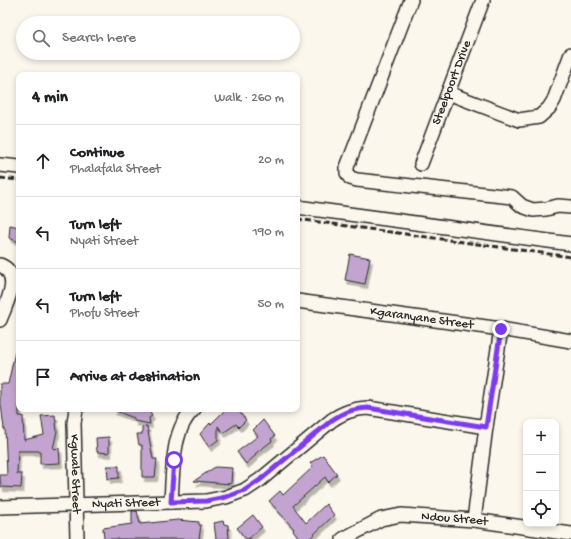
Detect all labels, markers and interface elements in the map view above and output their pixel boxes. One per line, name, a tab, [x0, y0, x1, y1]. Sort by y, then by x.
search box	[16, 16, 300, 60]
icon: search	[30, 27, 52, 49]
text: Search here	[62, 29, 136, 47]
street label: Steelpoort Drive	[429, 38, 475, 127]
text: 4 min	[32, 88, 68, 108]
text: Walk · 260 m	[214, 91, 284, 106]
text: Continue	[70, 144, 124, 162]
icon: ahead	[32, 150, 54, 172]
text: 20 m	[258, 153, 284, 168]
text: Phalafala Street	[70, 162, 160, 177]
text: Turn left	[70, 216, 121, 234]
icon: left	[32, 222, 54, 244]
text: 190 m	[253, 225, 284, 240]
text: Nyati Street	[70, 234, 138, 249]
text: Turn left	[70, 288, 121, 306]
icon: left	[32, 294, 54, 316]
text: 50 m	[257, 297, 284, 312]
street label: Kgaranyane Street	[369, 304, 476, 333]
text: Phofu Street	[70, 306, 139, 321]
route end	[492, 320, 510, 338]
icon: arrive	[32, 366, 54, 388]
text: Arrive at destination	[70, 368, 200, 386]
map controls	[523, 419, 559, 527]
button: +	[523, 419, 559, 455]
street label: Kgwale Street	[67, 434, 84, 515]
route start	[165, 451, 183, 469]
button: −	[523, 455, 559, 491]
button: locate	[523, 491, 559, 527]
street label: Nyati Street	[92, 495, 162, 512]
street label: Ndou Street	[421, 509, 490, 530]

